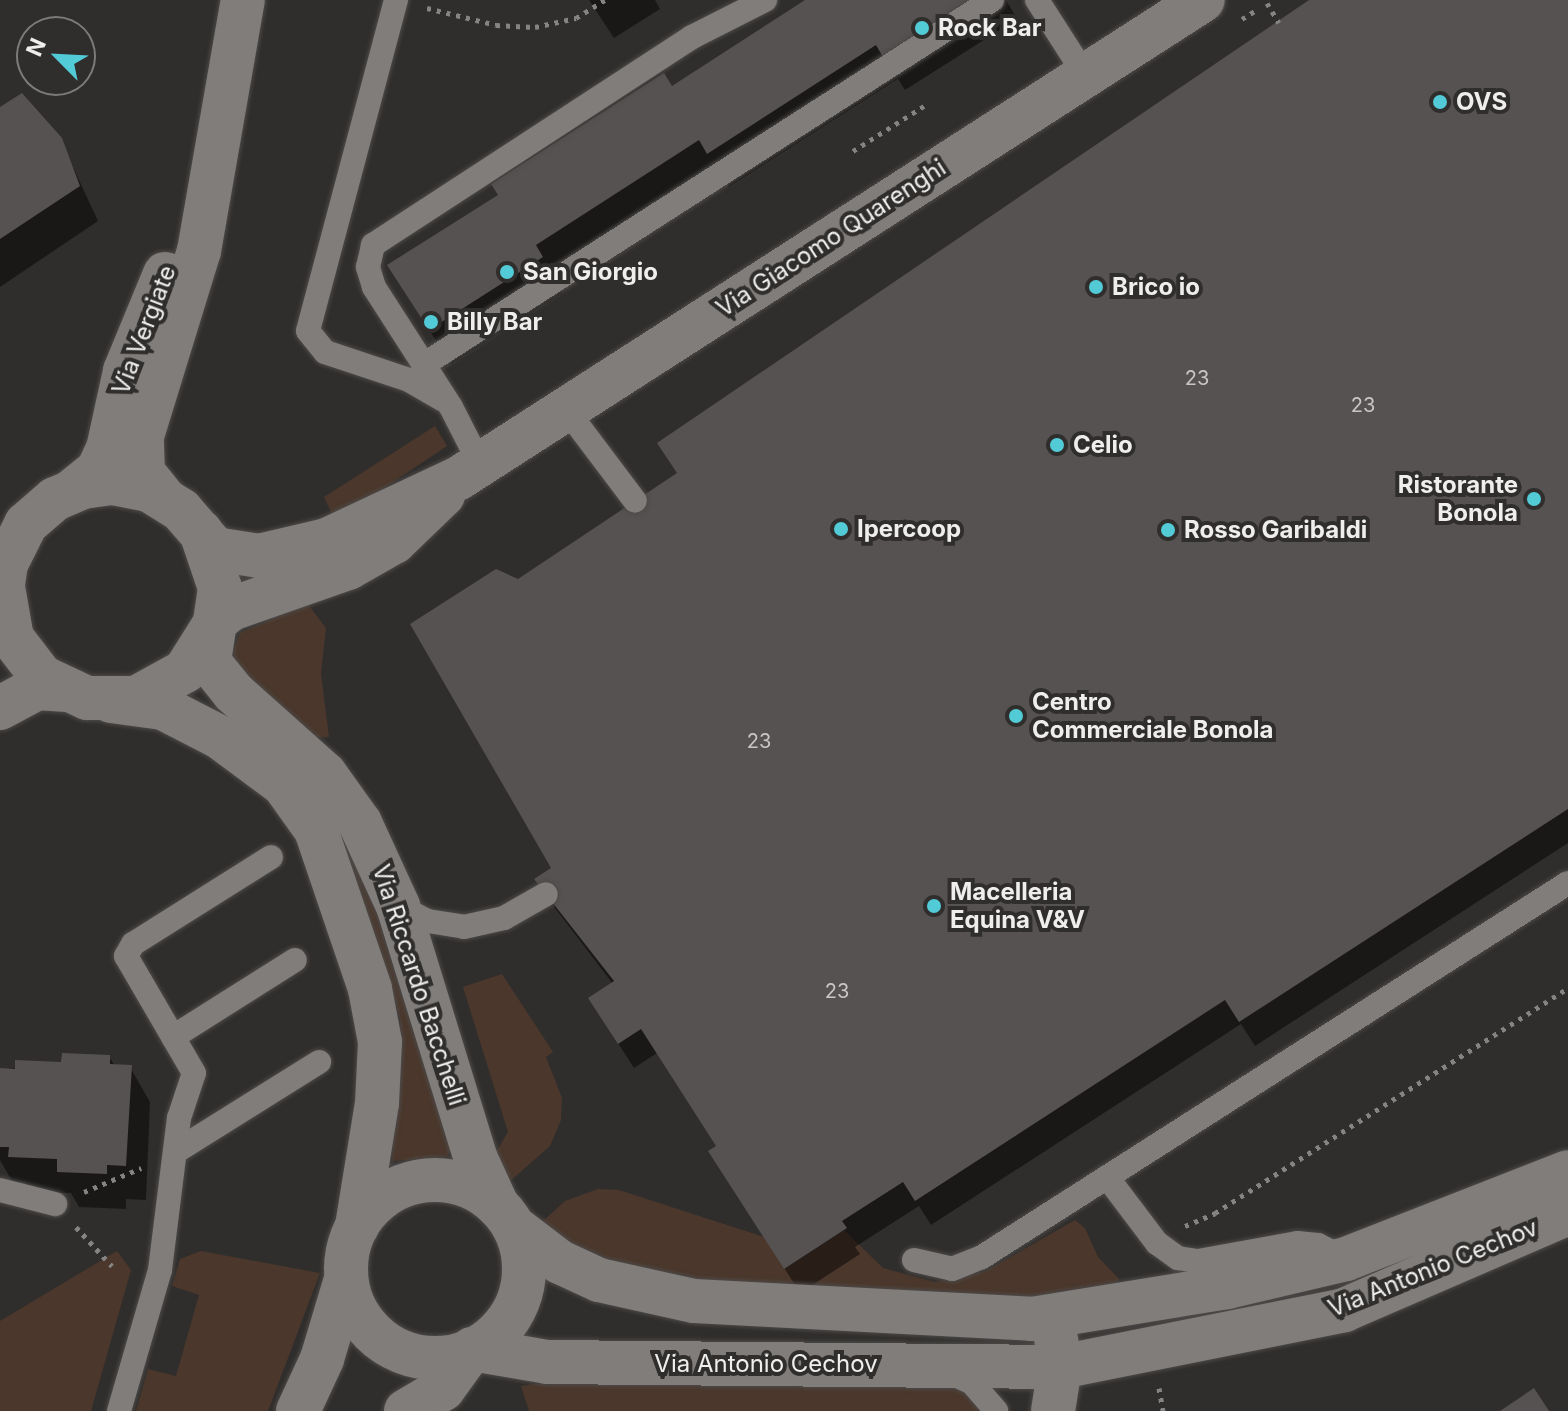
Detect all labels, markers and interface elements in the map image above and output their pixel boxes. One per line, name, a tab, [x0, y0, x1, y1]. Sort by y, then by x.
place label: Rock Bar	[938, 14, 1042, 42]
north arrow	[16, 16, 96, 96]
marker: Rock Bar	[913, 19, 931, 37]
text: N	[21, 34, 51, 60]
place label: OVS	[1456, 88, 1507, 116]
marker: OVS	[1431, 93, 1449, 111]
street label: Via Giacomo Quarenghi	[711, 153, 951, 323]
place label: San Giorgio	[523, 258, 658, 286]
street label: Via Vergiate	[106, 261, 182, 399]
marker: San Giorgio	[498, 263, 516, 281]
place label: Brico io	[1112, 273, 1200, 301]
marker: Brico io	[1087, 278, 1105, 296]
place label: Billy Bar	[447, 308, 542, 336]
marker: Billy Bar	[422, 313, 440, 331]
house number: 23	[1185, 366, 1209, 390]
house number: 23	[1351, 393, 1375, 417]
place label: Celio	[1073, 431, 1133, 459]
marker: Celio	[1048, 436, 1066, 454]
place label: Ristorante Bonola	[1398, 471, 1518, 527]
marker: Ristorante Bonola	[1525, 490, 1543, 508]
place label: Ipercoop	[857, 515, 961, 543]
place label: Rosso Garibaldi	[1184, 516, 1367, 544]
marker: Ipercoop	[832, 520, 850, 538]
marker: Rosso Garibaldi	[1159, 521, 1177, 539]
place label: Centro Commerciale Bonola	[1032, 688, 1274, 744]
marker: Centro Commerciale Bonola	[1007, 707, 1025, 725]
house number: 23	[747, 729, 771, 753]
street label: Via Riccardo Bacchelli	[366, 861, 472, 1109]
place label: Macelleria Equina V&V	[950, 878, 1085, 934]
marker: Macelleria Equina V&V	[925, 897, 943, 915]
house number: 23	[825, 979, 849, 1003]
street label: Via Antonio Cechov	[1324, 1213, 1542, 1323]
street label: Via Antonio Cechov	[654, 1350, 878, 1378]

